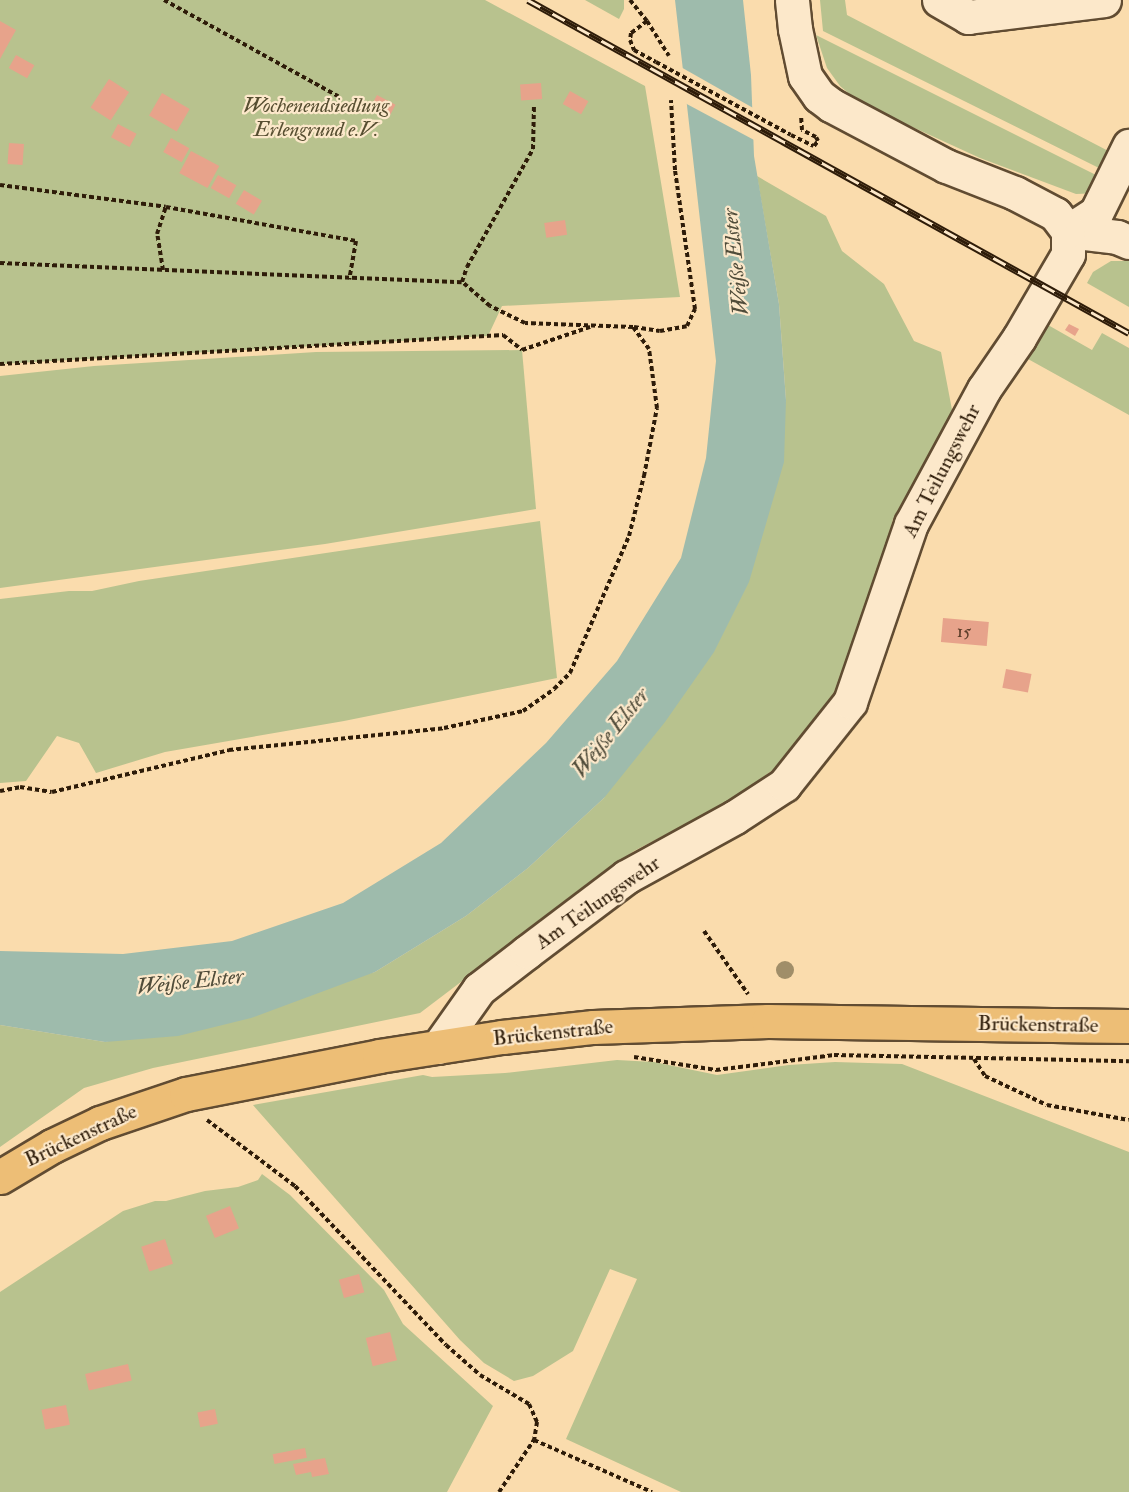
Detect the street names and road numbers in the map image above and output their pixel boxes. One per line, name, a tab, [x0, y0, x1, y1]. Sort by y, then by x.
street label: Am Teilungswehr	[898, 400, 986, 542]
street label: Am Teilungswehr	[531, 851, 665, 955]
street label: Brückenstraße	[977, 1011, 1099, 1039]
street label: Brückenstraße	[492, 1014, 614, 1052]
street label: Brückenstraße	[21, 1099, 141, 1173]

